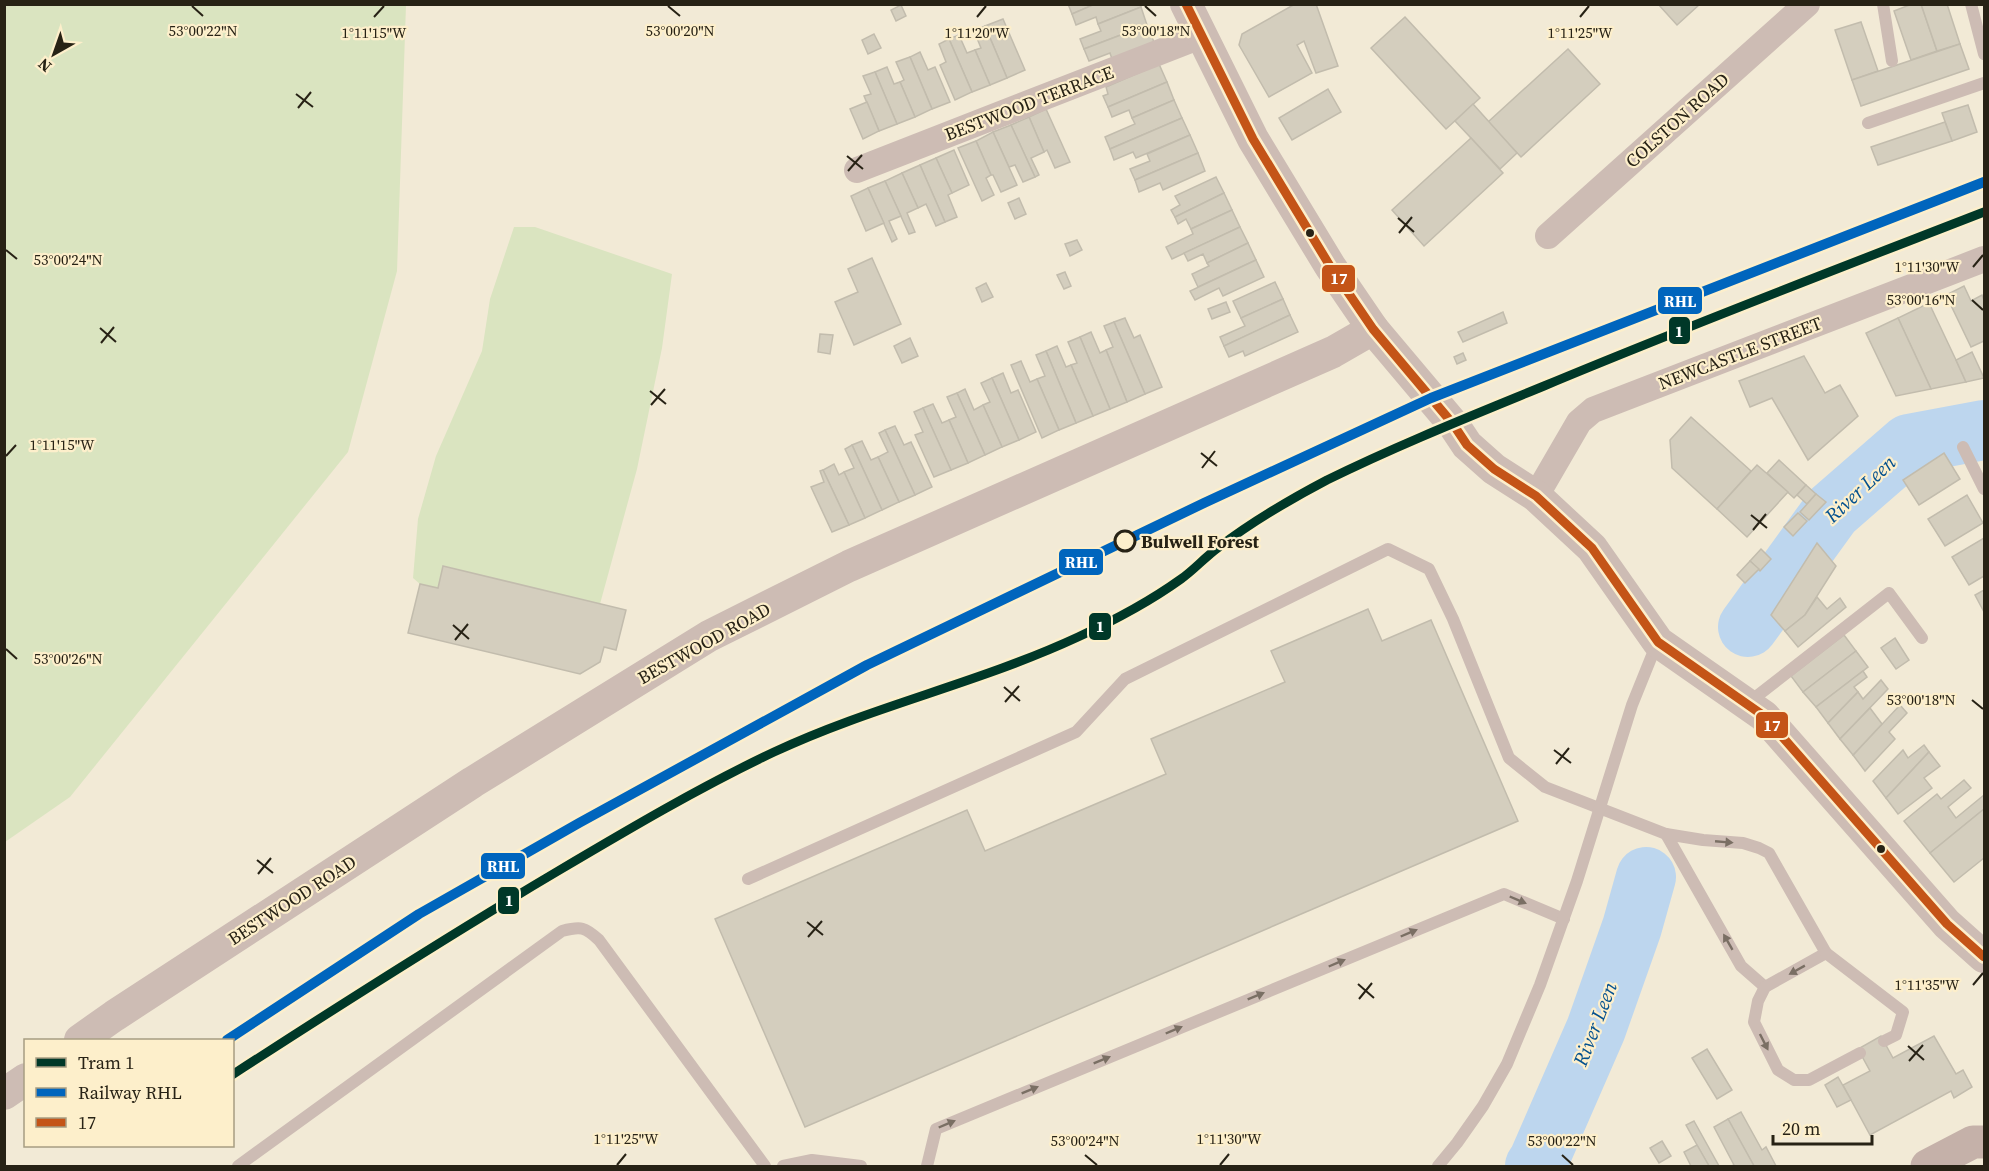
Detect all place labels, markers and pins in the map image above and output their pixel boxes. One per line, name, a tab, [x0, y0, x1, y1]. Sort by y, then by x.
unlabelled marker	[1304, 227, 1316, 239]
place label: Bulwell Forest	[1141, 529, 1260, 554]
marker: Bulwell Forest	[1114, 530, 1136, 552]
unlabelled marker	[1875, 843, 1887, 855]

